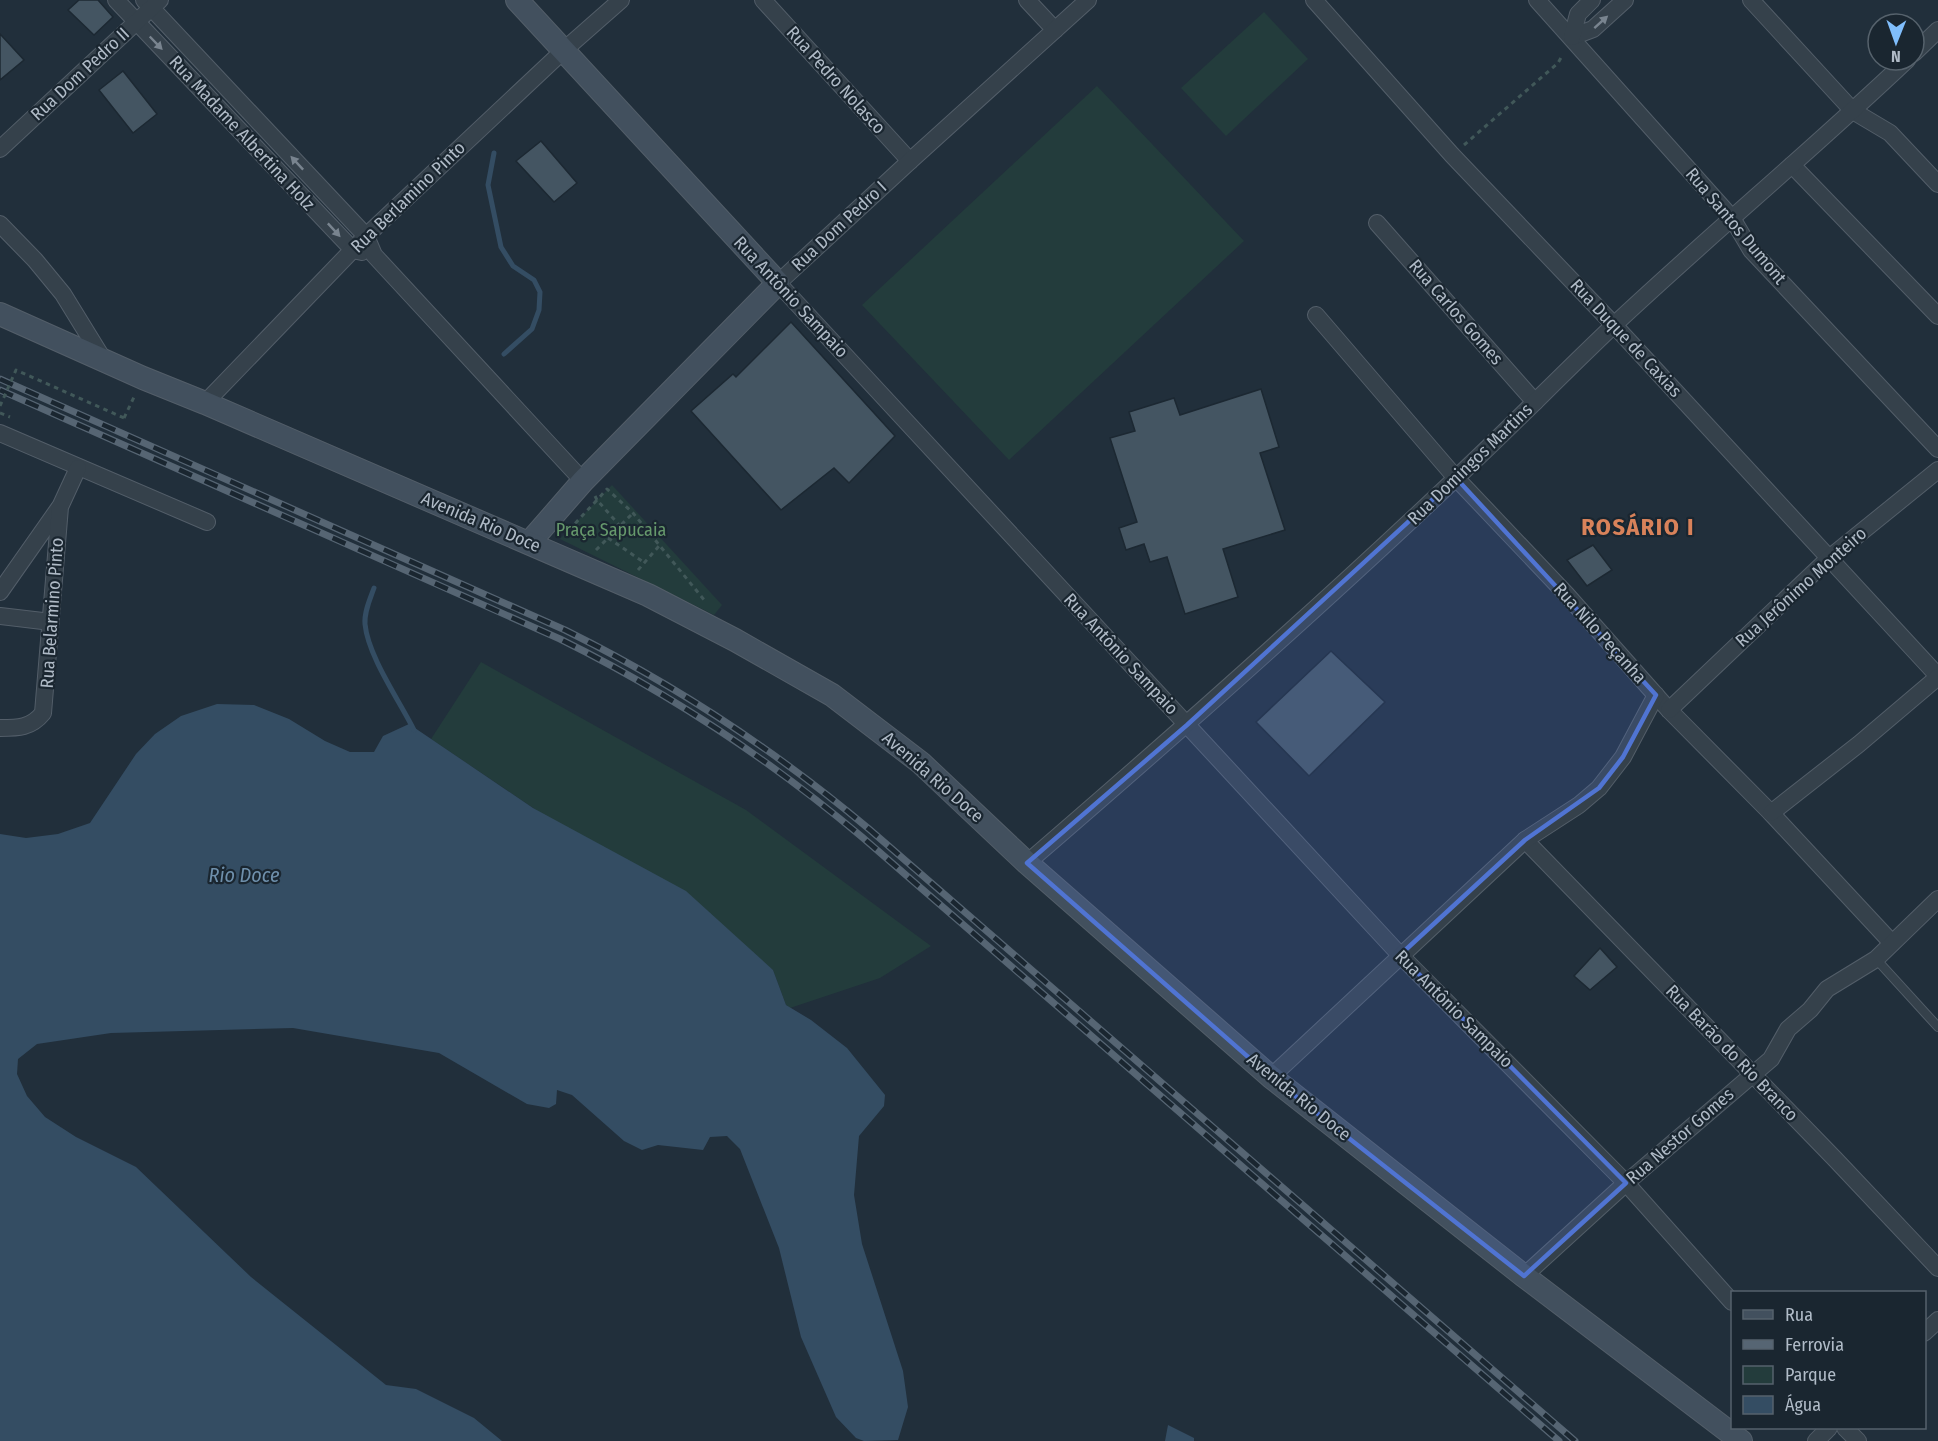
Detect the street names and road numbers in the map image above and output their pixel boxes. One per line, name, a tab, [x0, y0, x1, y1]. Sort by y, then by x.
street label: Rua Pedro Nolasco	[782, 22, 890, 138]
street label: Rua Dom Pedro II	[26, 23, 134, 125]
street label: Rua Madame Albertina Holz	[165, 51, 319, 215]
street label: Rua Berlamino Pinto	[346, 137, 470, 257]
street label: Rua Santos Dumont	[1681, 163, 1791, 289]
street label: Rua Dom Pedro I	[787, 176, 891, 276]
street label: Rua Antônio Sampaio	[729, 232, 853, 362]
street label: Rua Carlos Gomes	[1404, 255, 1508, 369]
street label: Rua Duque de Caxias	[1566, 274, 1687, 402]
street label: Rua Domingos Martins	[1403, 399, 1537, 529]
street label: Avenida Rio Doce	[418, 487, 544, 557]
street label: Rua Jerônimo Monteiro	[1731, 522, 1871, 652]
street label: Rua Belarmino Pinto	[36, 537, 68, 689]
street label: Rua Nilo Peçanha	[1549, 578, 1651, 688]
street label: Rua Antônio Sampaio	[1059, 589, 1183, 719]
street label: Avenida Rio Doce	[878, 727, 988, 827]
street label: Rua Antônio Sampaio	[1390, 945, 1518, 1073]
street label: Rua Barão do Rio Branco	[1661, 980, 1803, 1126]
street label: Avenida Rio Doce	[1243, 1048, 1355, 1146]
street label: Rua Nestor Gomes	[1622, 1083, 1739, 1189]

